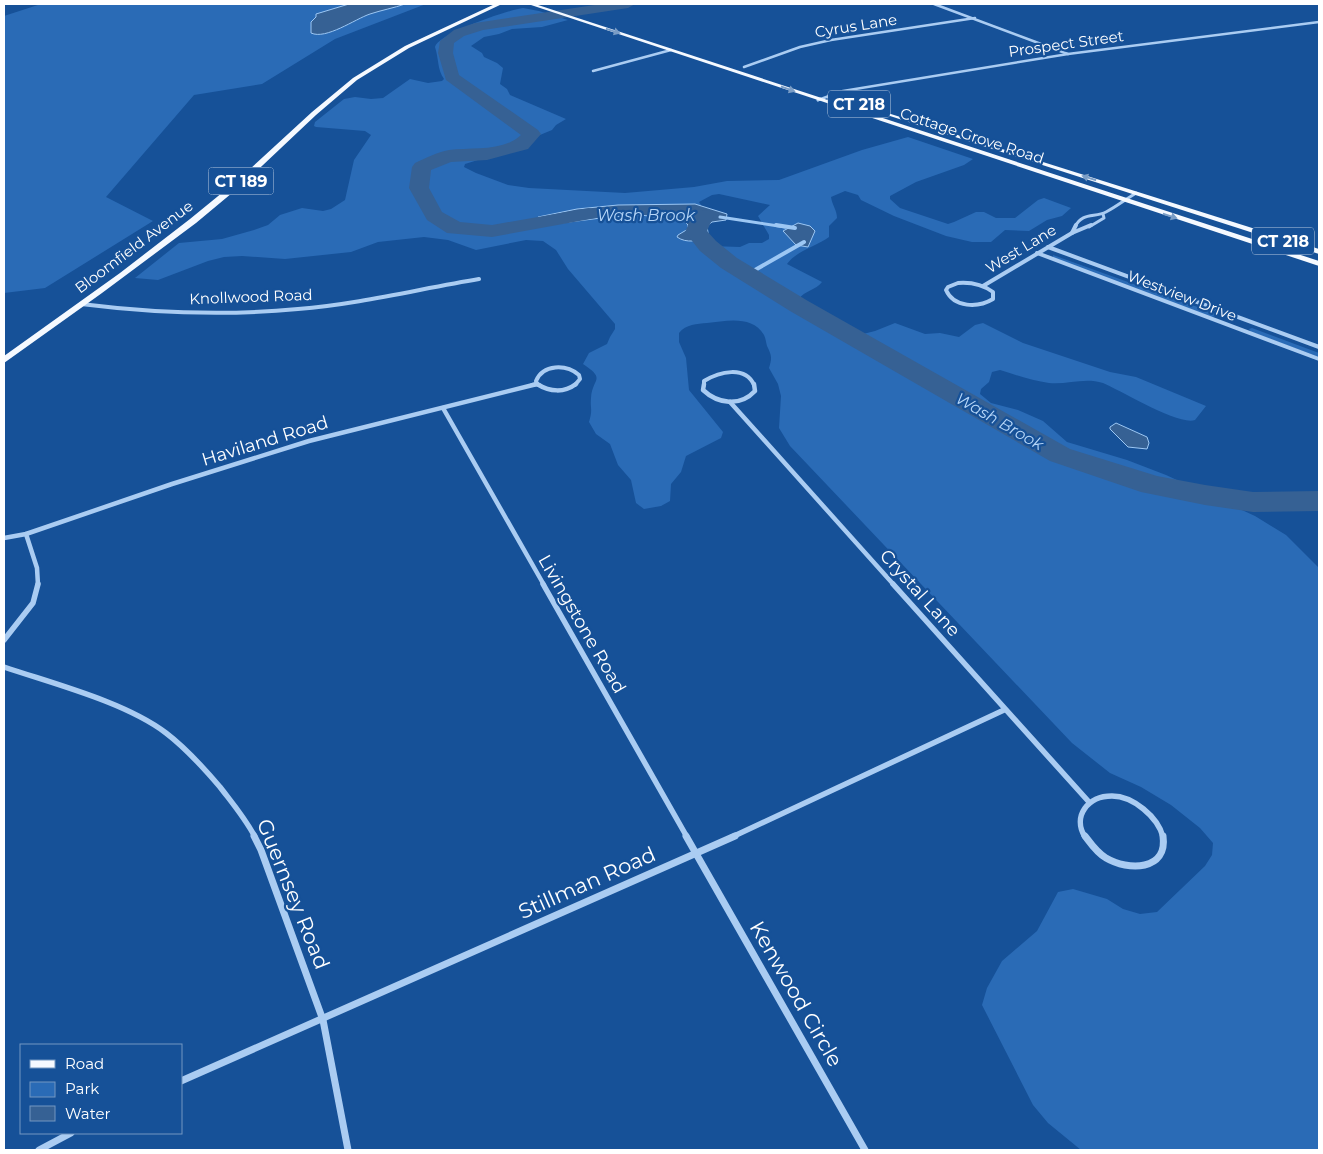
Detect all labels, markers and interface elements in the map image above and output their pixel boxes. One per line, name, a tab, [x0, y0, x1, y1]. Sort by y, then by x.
street label: Cyrus Lane	[813, 10, 898, 41]
street label: Prospect Street	[1007, 26, 1125, 61]
one-way arrow	[606, 27, 621, 35]
one-way arrow	[781, 86, 796, 94]
road number: CT 218	[828, 90, 890, 118]
street label: Cottage Grove Road	[898, 103, 1047, 168]
road number: CT 189	[208, 168, 274, 195]
one-way arrow	[1082, 174, 1097, 182]
street label: Bloomfield Avenue	[71, 196, 197, 297]
water label: Wash Brook	[597, 206, 697, 225]
one-way arrow	[1163, 212, 1178, 220]
street label: West Lane	[982, 220, 1060, 277]
road number: CT 218	[1252, 228, 1314, 255]
street label: Westview Drive	[1125, 266, 1240, 325]
street label: Knollwood Road	[189, 285, 313, 308]
water label: Wash Brook	[953, 389, 1048, 455]
street label: Haviland Road	[199, 411, 331, 471]
street label: Crystal Lane	[875, 545, 965, 641]
street label: Livingstone Road	[533, 551, 631, 697]
street label: Guernsey Road	[252, 815, 335, 973]
street label: Stillman Road	[514, 841, 659, 924]
street label: Kenwood Circle	[745, 916, 848, 1071]
legend	[20, 1044, 182, 1134]
text: Road	[65, 1054, 104, 1073]
text: Park	[65, 1079, 99, 1098]
text: Water	[65, 1104, 111, 1123]

